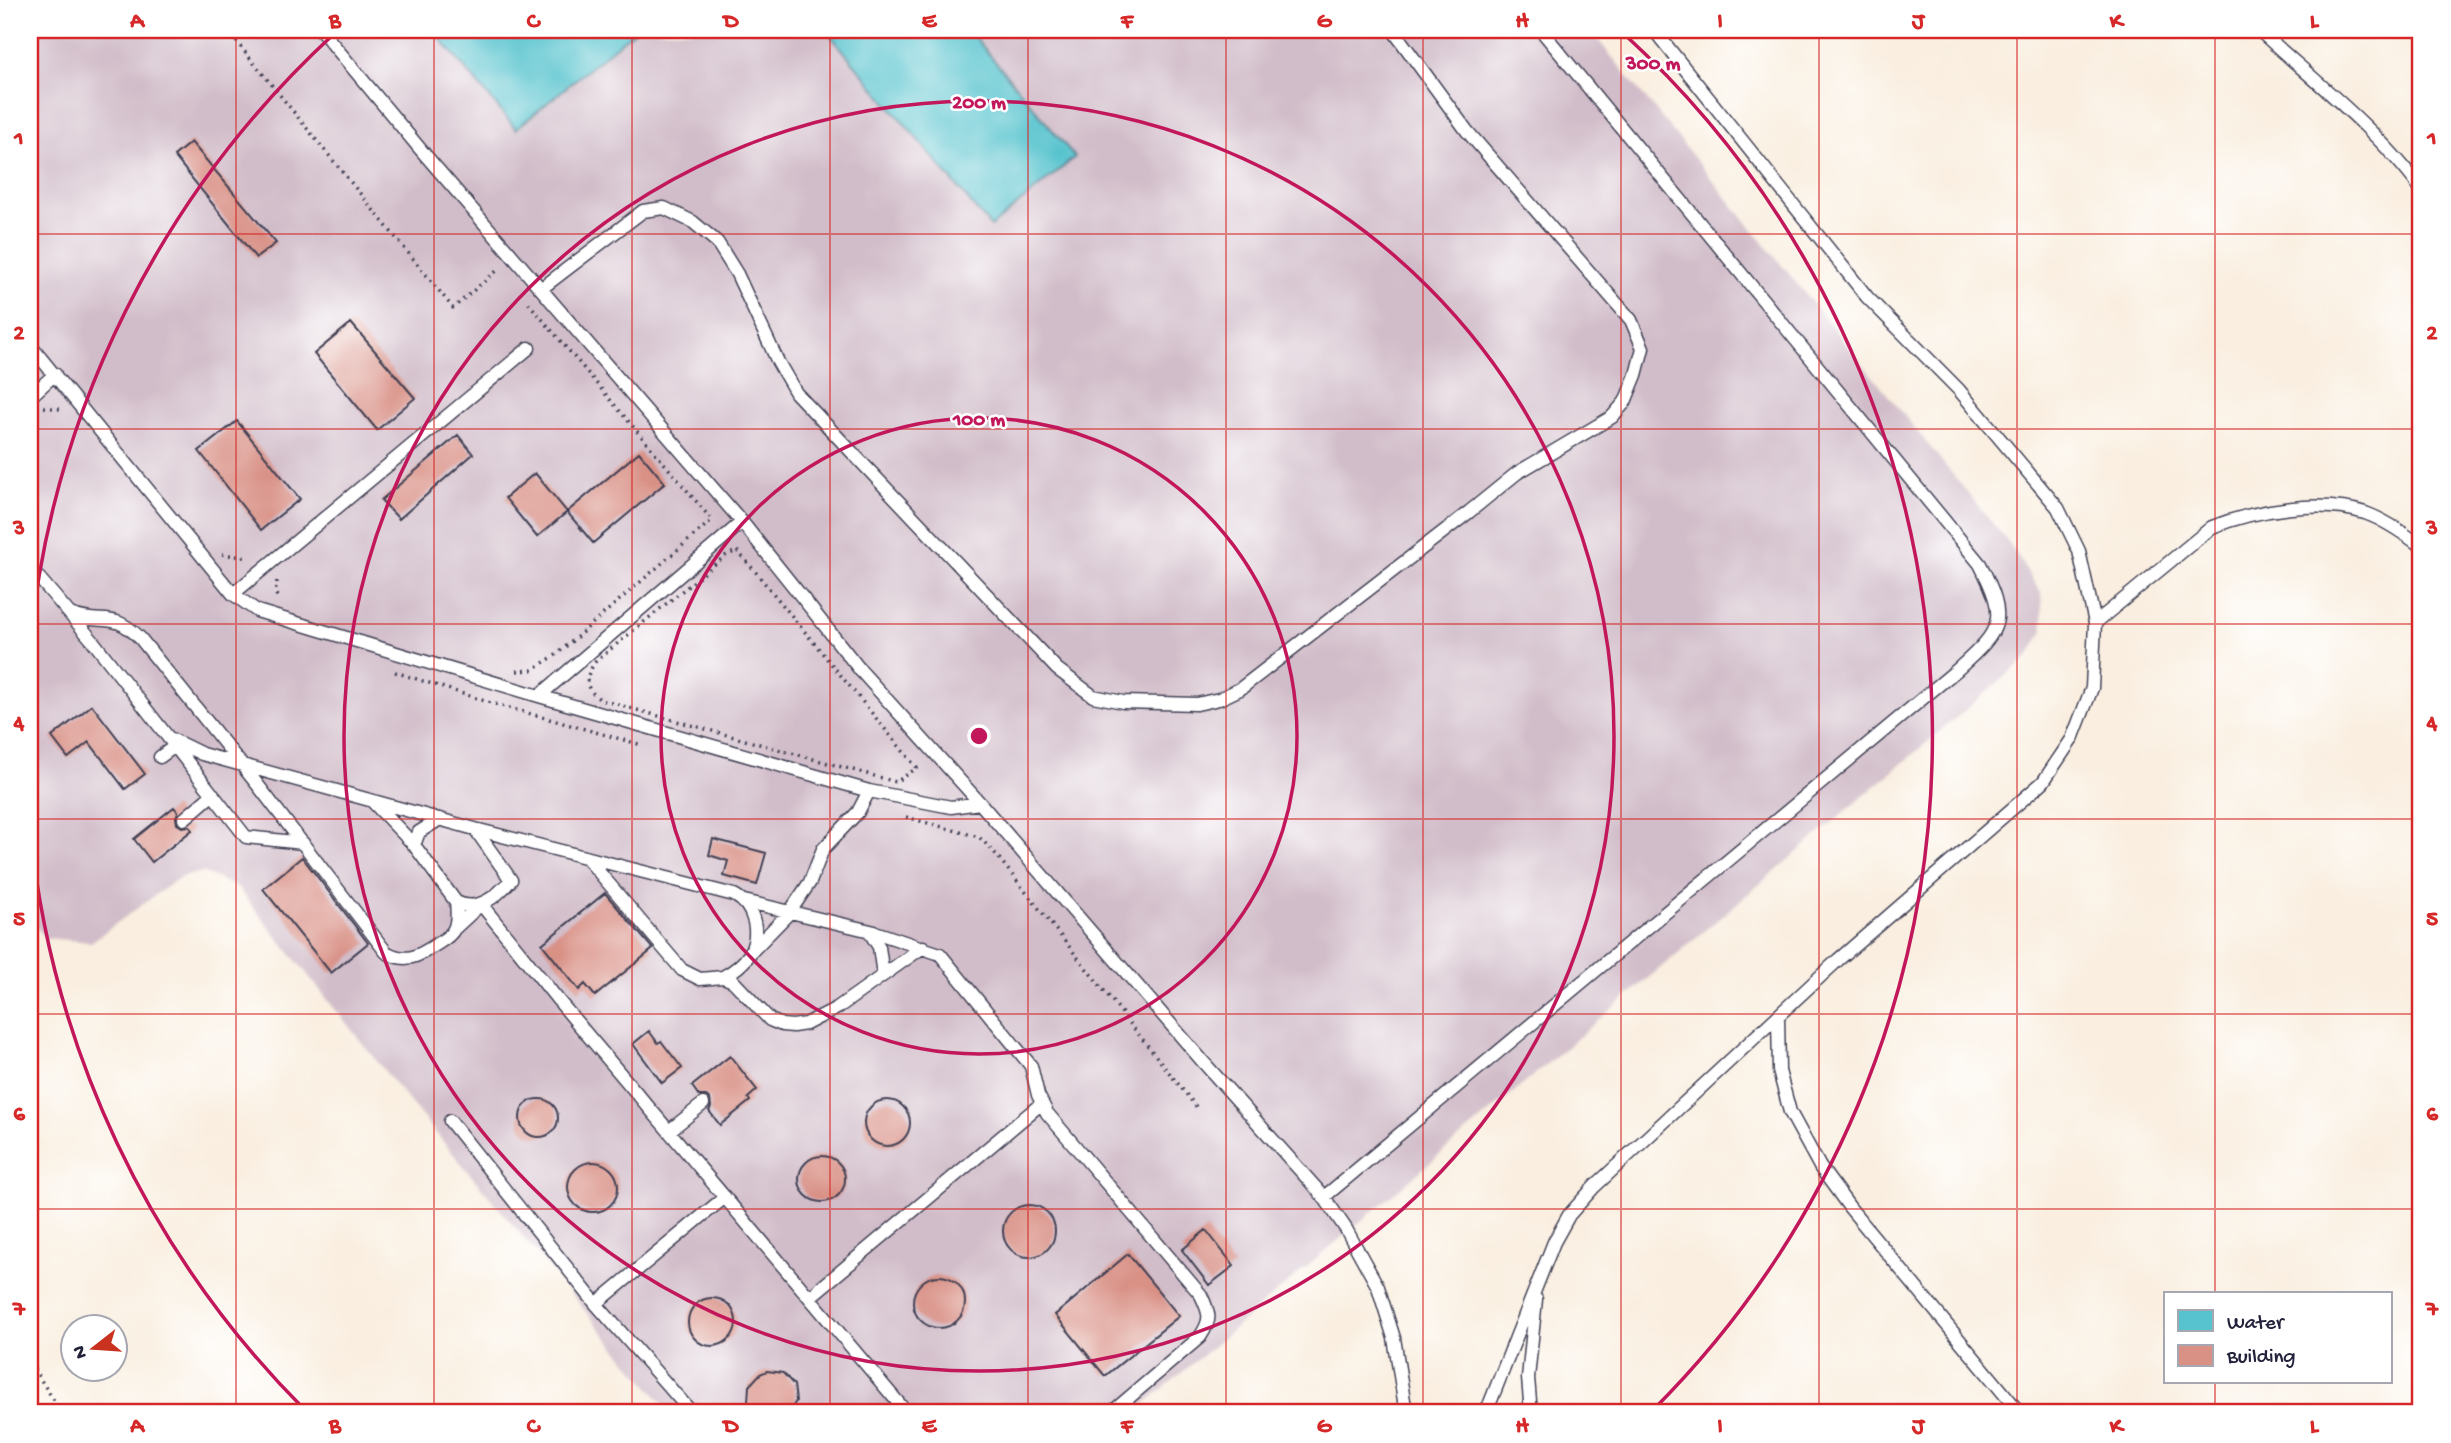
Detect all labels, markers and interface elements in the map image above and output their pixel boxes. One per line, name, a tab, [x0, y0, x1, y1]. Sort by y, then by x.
text: A	[129, 9, 145, 36]
text: B	[328, 9, 342, 36]
text: C	[527, 9, 542, 36]
text: D	[722, 9, 740, 36]
text: E	[922, 9, 938, 36]
text: F	[1120, 9, 1135, 36]
text: G	[1317, 9, 1333, 36]
text: H	[1515, 9, 1529, 36]
text: I	[1717, 9, 1723, 36]
text: J	[1911, 9, 1926, 36]
text: K	[2109, 9, 2126, 36]
text: L	[2310, 9, 2320, 36]
text: 300 m	[1625, 53, 1680, 78]
text: 200 m	[952, 92, 1006, 117]
text: 1	[13, 126, 24, 153]
text: 1	[2426, 126, 2437, 153]
text: 2	[13, 321, 25, 348]
text: 2	[2426, 321, 2438, 348]
text: 100 m	[952, 409, 1005, 434]
text: 3	[12, 516, 25, 543]
text: 3	[2425, 516, 2438, 543]
text: 4	[13, 711, 25, 738]
text: 4	[2426, 711, 2438, 738]
centre of rings	[967, 724, 991, 748]
text: 5	[13, 907, 25, 934]
text: 5	[2426, 907, 2438, 934]
text: 6	[13, 1102, 26, 1129]
text: 6	[2426, 1102, 2439, 1129]
legend	[2164, 1292, 2392, 1384]
text: 7	[12, 1297, 26, 1324]
text: 7	[2425, 1297, 2439, 1324]
text: Water	[2227, 1312, 2285, 1337]
north arrow	[60, 1314, 130, 1384]
text: N	[68, 1343, 94, 1361]
text: Building	[2226, 1346, 2296, 1371]
text: A	[129, 1414, 145, 1441]
text: B	[328, 1414, 342, 1441]
text: C	[527, 1414, 542, 1441]
text: D	[722, 1414, 740, 1441]
text: E	[922, 1414, 938, 1441]
text: F	[1120, 1414, 1135, 1441]
text: G	[1317, 1414, 1333, 1441]
text: H	[1515, 1414, 1529, 1441]
text: I	[1717, 1414, 1723, 1441]
text: J	[1911, 1414, 1926, 1441]
text: K	[2109, 1414, 2126, 1441]
text: L	[2310, 1414, 2320, 1441]

